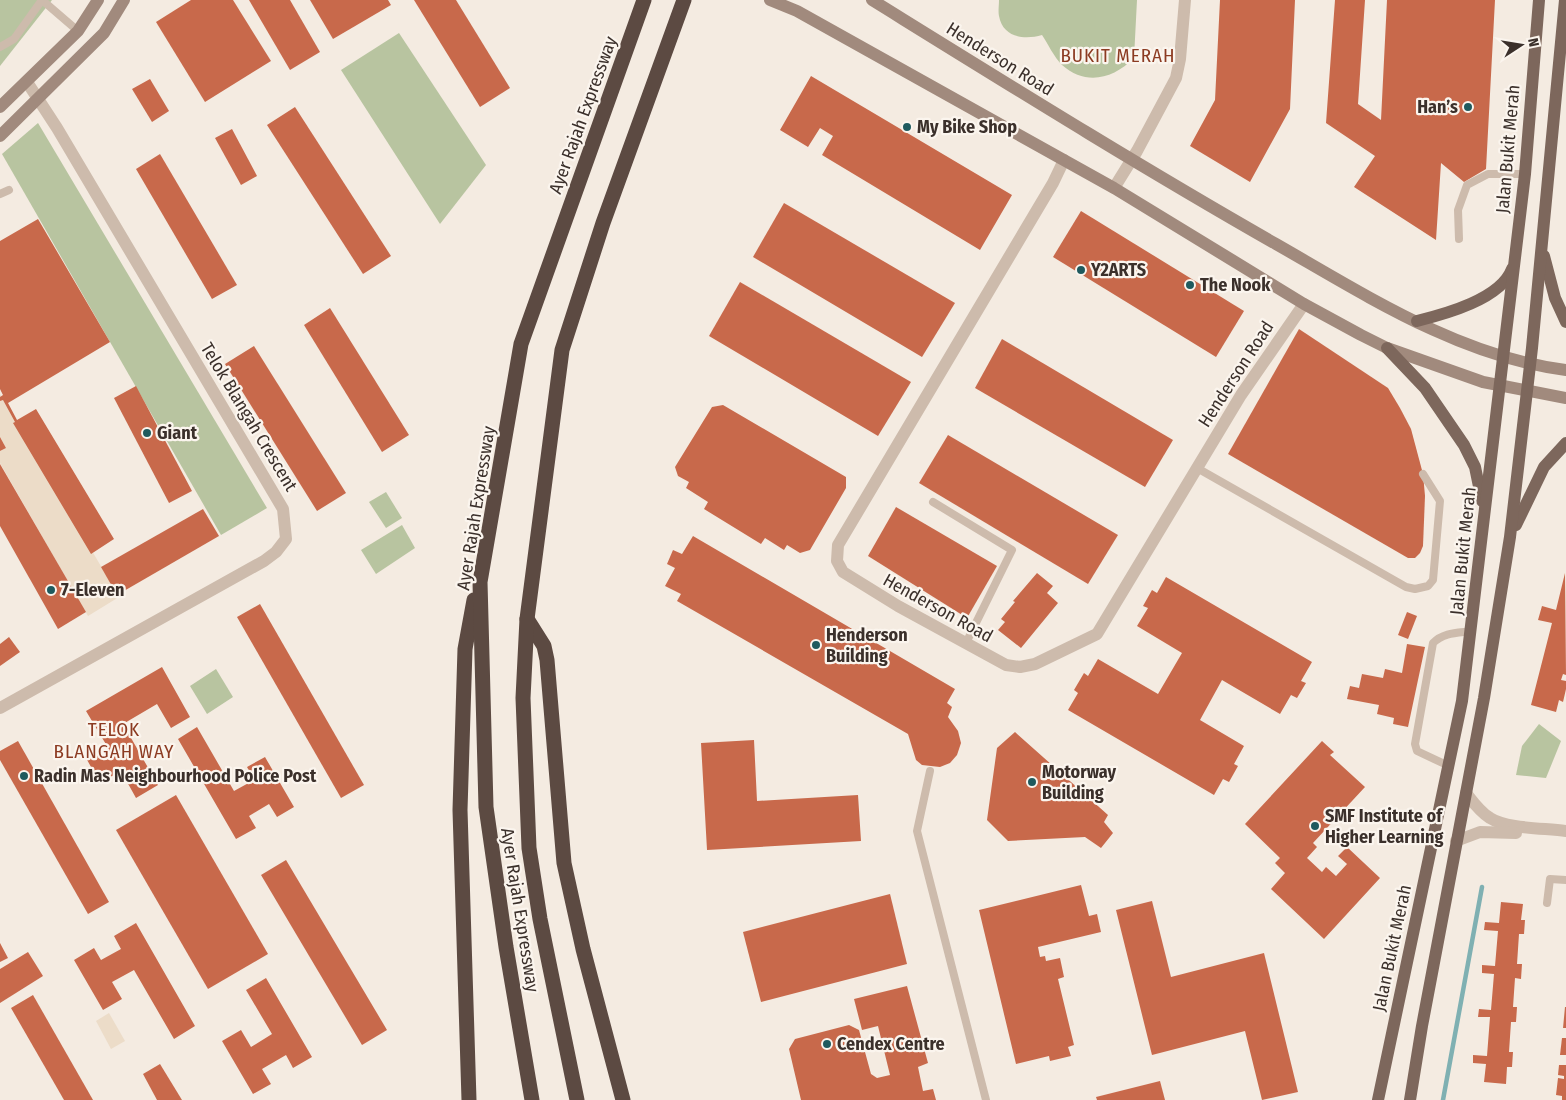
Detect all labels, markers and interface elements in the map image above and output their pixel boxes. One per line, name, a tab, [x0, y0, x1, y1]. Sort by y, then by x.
street label: Henderson Road	[942, 17, 1058, 101]
north arrow	[1496, 20, 1546, 70]
street label: Ayer Rajah Expressway	[544, 33, 622, 197]
text: N	[1524, 37, 1542, 48]
district label: BUKIT MERAH	[1060, 44, 1176, 67]
street label: Jalan Bukit Merah	[1491, 84, 1525, 214]
place label: Han’s	[1417, 96, 1458, 118]
marker: Han’s	[1462, 101, 1474, 113]
place label: My Bike Shop	[917, 116, 1017, 138]
marker: My Bike Shop	[901, 121, 913, 133]
place label: Y2ARTS	[1090, 259, 1146, 281]
marker: Y2ARTS	[1075, 264, 1087, 276]
place label: The Nook	[1200, 274, 1271, 296]
marker: The Nook	[1184, 279, 1196, 291]
street label: Henderson Road	[1194, 317, 1278, 431]
street label: Telok Blangah Crescent	[196, 339, 302, 495]
place label: Giant	[157, 422, 198, 444]
street label: Ayer Rajah Expressway	[452, 424, 500, 592]
marker: Giant	[141, 427, 153, 439]
street label: Jalan Bukit Merah	[1445, 486, 1481, 616]
street label: Henderson Road	[879, 569, 997, 647]
place label: 7-Eleven	[61, 579, 124, 601]
marker: 7-Eleven	[45, 584, 57, 596]
place label: Henderson Building	[826, 624, 908, 667]
marker: Henderson Building	[810, 639, 822, 651]
district label: TELOK BLANGAH WAY	[54, 718, 174, 763]
place label: Motorway Building	[1042, 761, 1117, 804]
place label: Radin Mas Neighbourhood Police Post	[34, 765, 317, 787]
marker: Radin Mas Neighbourhood Police Post	[18, 770, 30, 782]
marker: Motorway Building	[1026, 776, 1038, 788]
place label: SMF Institute of Higher Learning	[1325, 805, 1444, 848]
marker: SMF Institute of Higher Learning	[1309, 820, 1321, 832]
street label: Ayer Rajah Expressway	[496, 826, 544, 994]
street label: Jalan Bukit Merah	[1368, 883, 1416, 1013]
place label: Cendex Centre	[837, 1033, 945, 1055]
marker: Cendex Centre	[821, 1038, 833, 1050]

